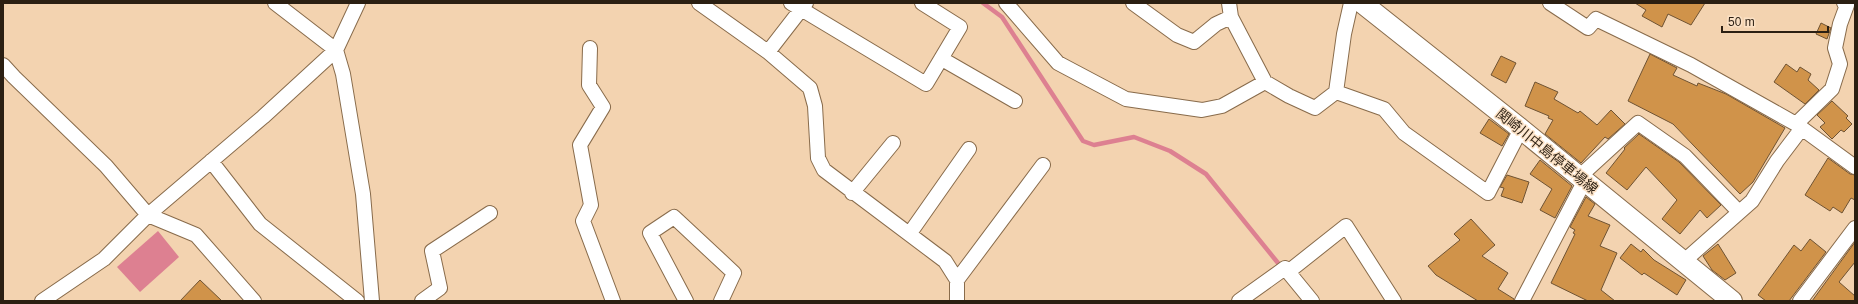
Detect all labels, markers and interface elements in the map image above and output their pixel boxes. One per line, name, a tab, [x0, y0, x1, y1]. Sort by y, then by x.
scale bar	[1722, 8, 1828, 34]
text: 50 m	[1728, 15, 1755, 29]
street label: 関崎川中島停車場線	[1493, 105, 1601, 197]

